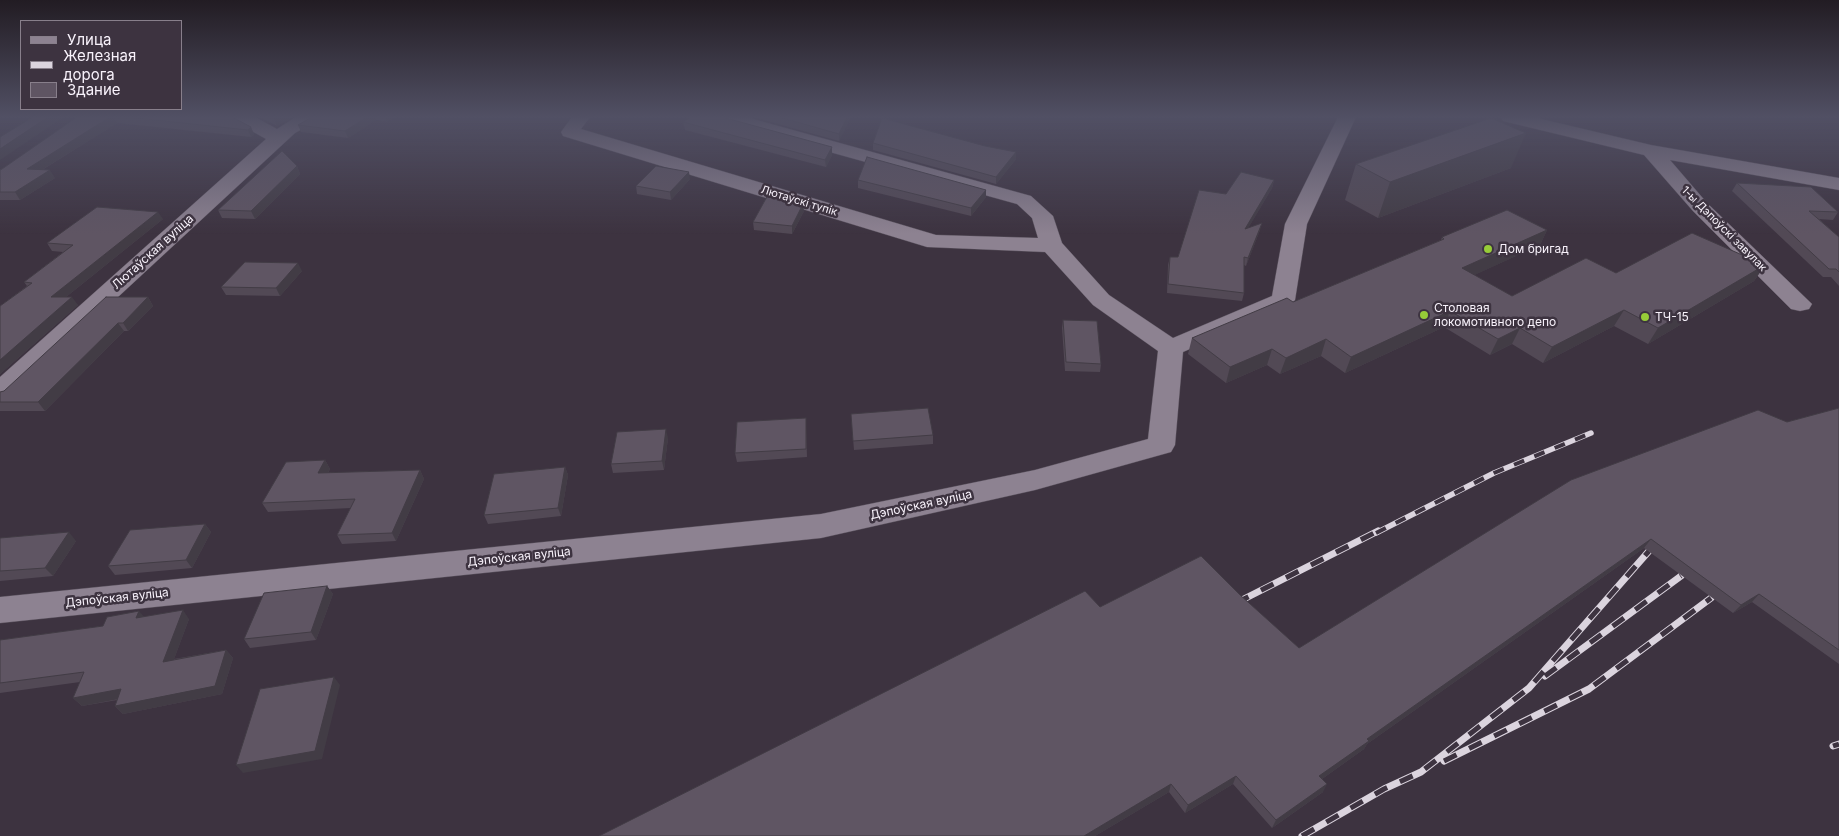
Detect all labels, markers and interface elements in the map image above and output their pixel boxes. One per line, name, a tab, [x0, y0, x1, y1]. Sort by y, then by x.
legend	[20, 20, 182, 110]
text: Улица	[67, 30, 111, 49]
text: Железная дорога	[63, 46, 136, 84]
text: Здание	[67, 80, 121, 99]
street label: Лютаўскі тупік	[759, 183, 839, 219]
street label: 1-ы Дэпоўскі завулак	[1679, 184, 1769, 274]
street label: Лютаўская вуліца	[109, 212, 197, 292]
place label: Дом бригад	[1498, 242, 1569, 256]
marker: Дом бригад	[1482, 243, 1494, 255]
place label: Столовая локомотивного депо	[1434, 301, 1556, 329]
marker: Столовая локомотивного депо	[1418, 309, 1430, 321]
place label: ТЧ-15	[1655, 310, 1689, 324]
marker: ТЧ-15	[1639, 311, 1651, 323]
street label: Дэпоўская вуліца	[869, 487, 973, 523]
street label: Дэпоўская вуліца	[467, 544, 571, 570]
street label: Дэпоўская вуліца	[65, 585, 169, 611]

